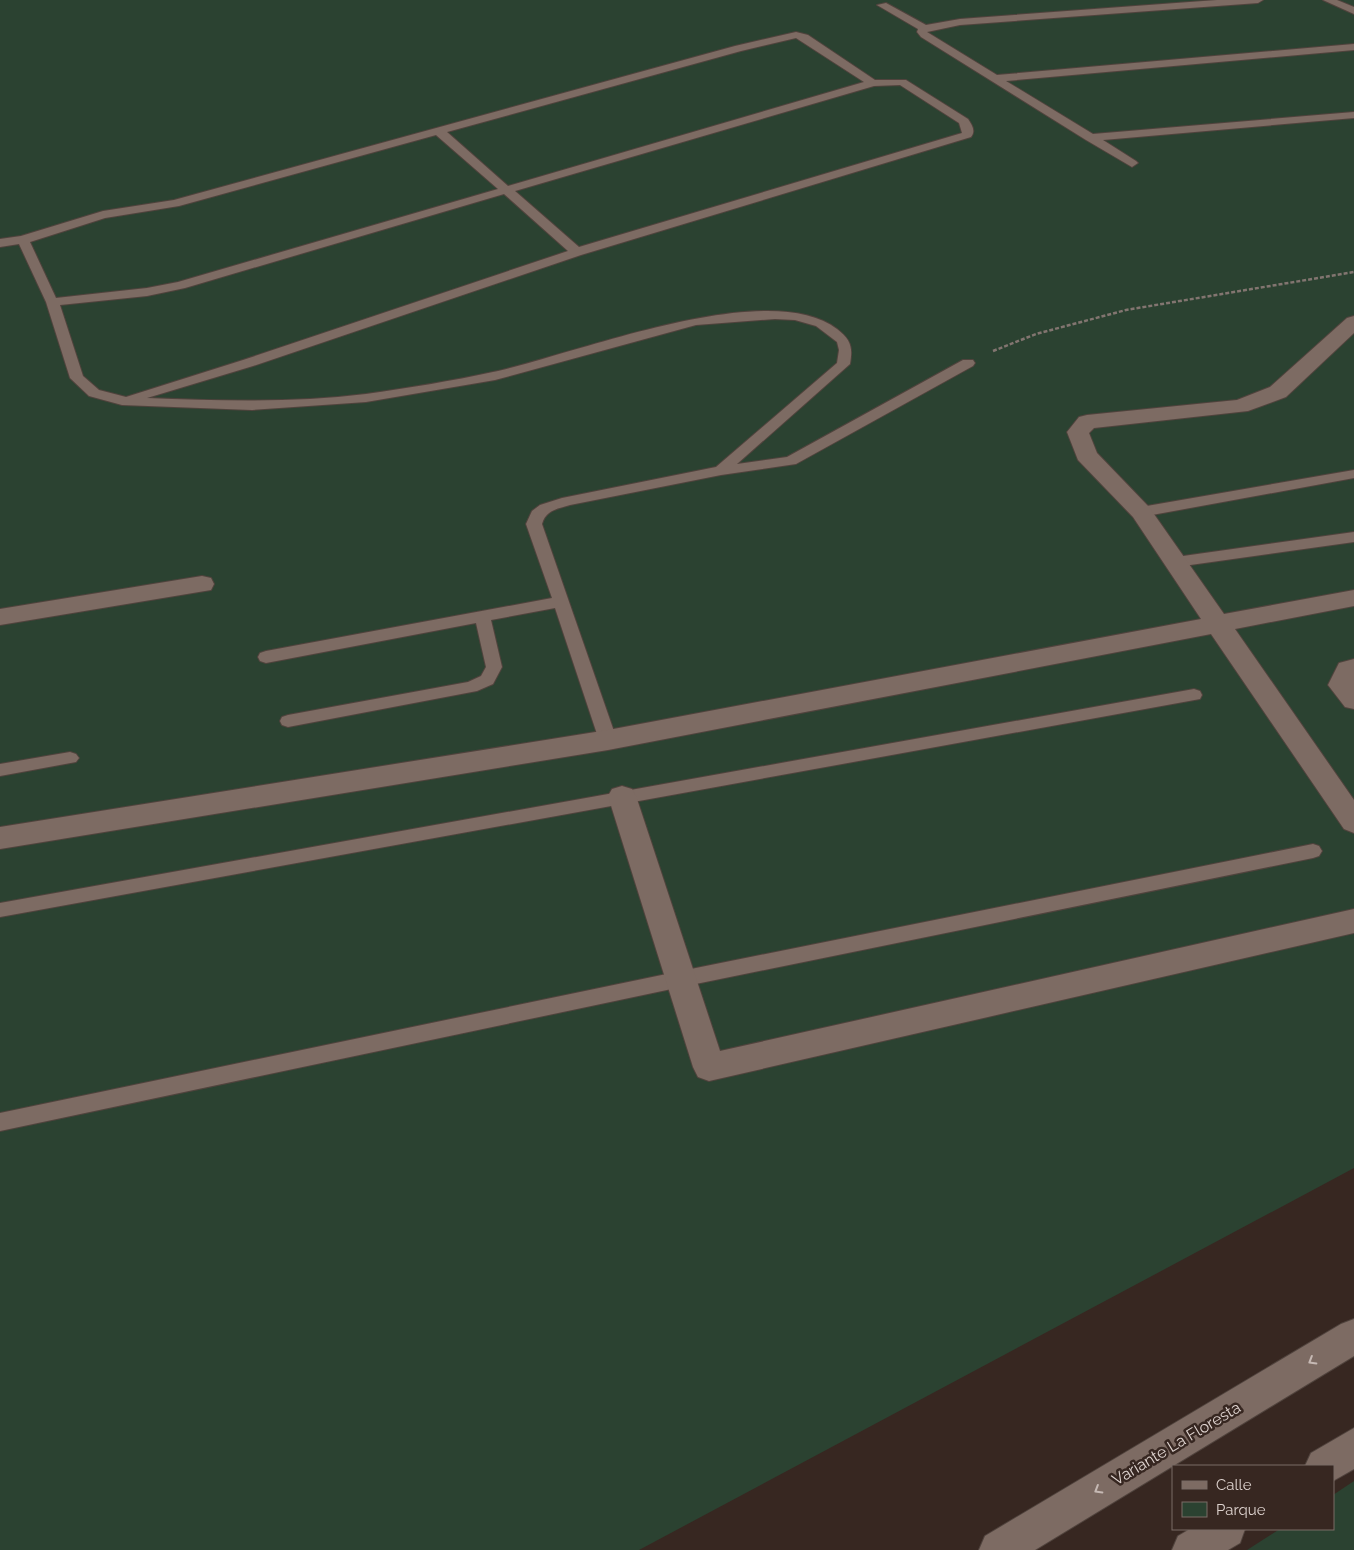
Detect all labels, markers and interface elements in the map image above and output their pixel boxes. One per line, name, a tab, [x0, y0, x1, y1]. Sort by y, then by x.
one-way arrow	[1309, 1354, 1318, 1364]
street label: Variante La Floresta	[1109, 1398, 1244, 1489]
legend	[1172, 1465, 1334, 1530]
text: Calle	[1216, 1476, 1252, 1494]
one-way arrow	[1095, 1484, 1104, 1494]
text: Parque	[1216, 1501, 1266, 1519]

